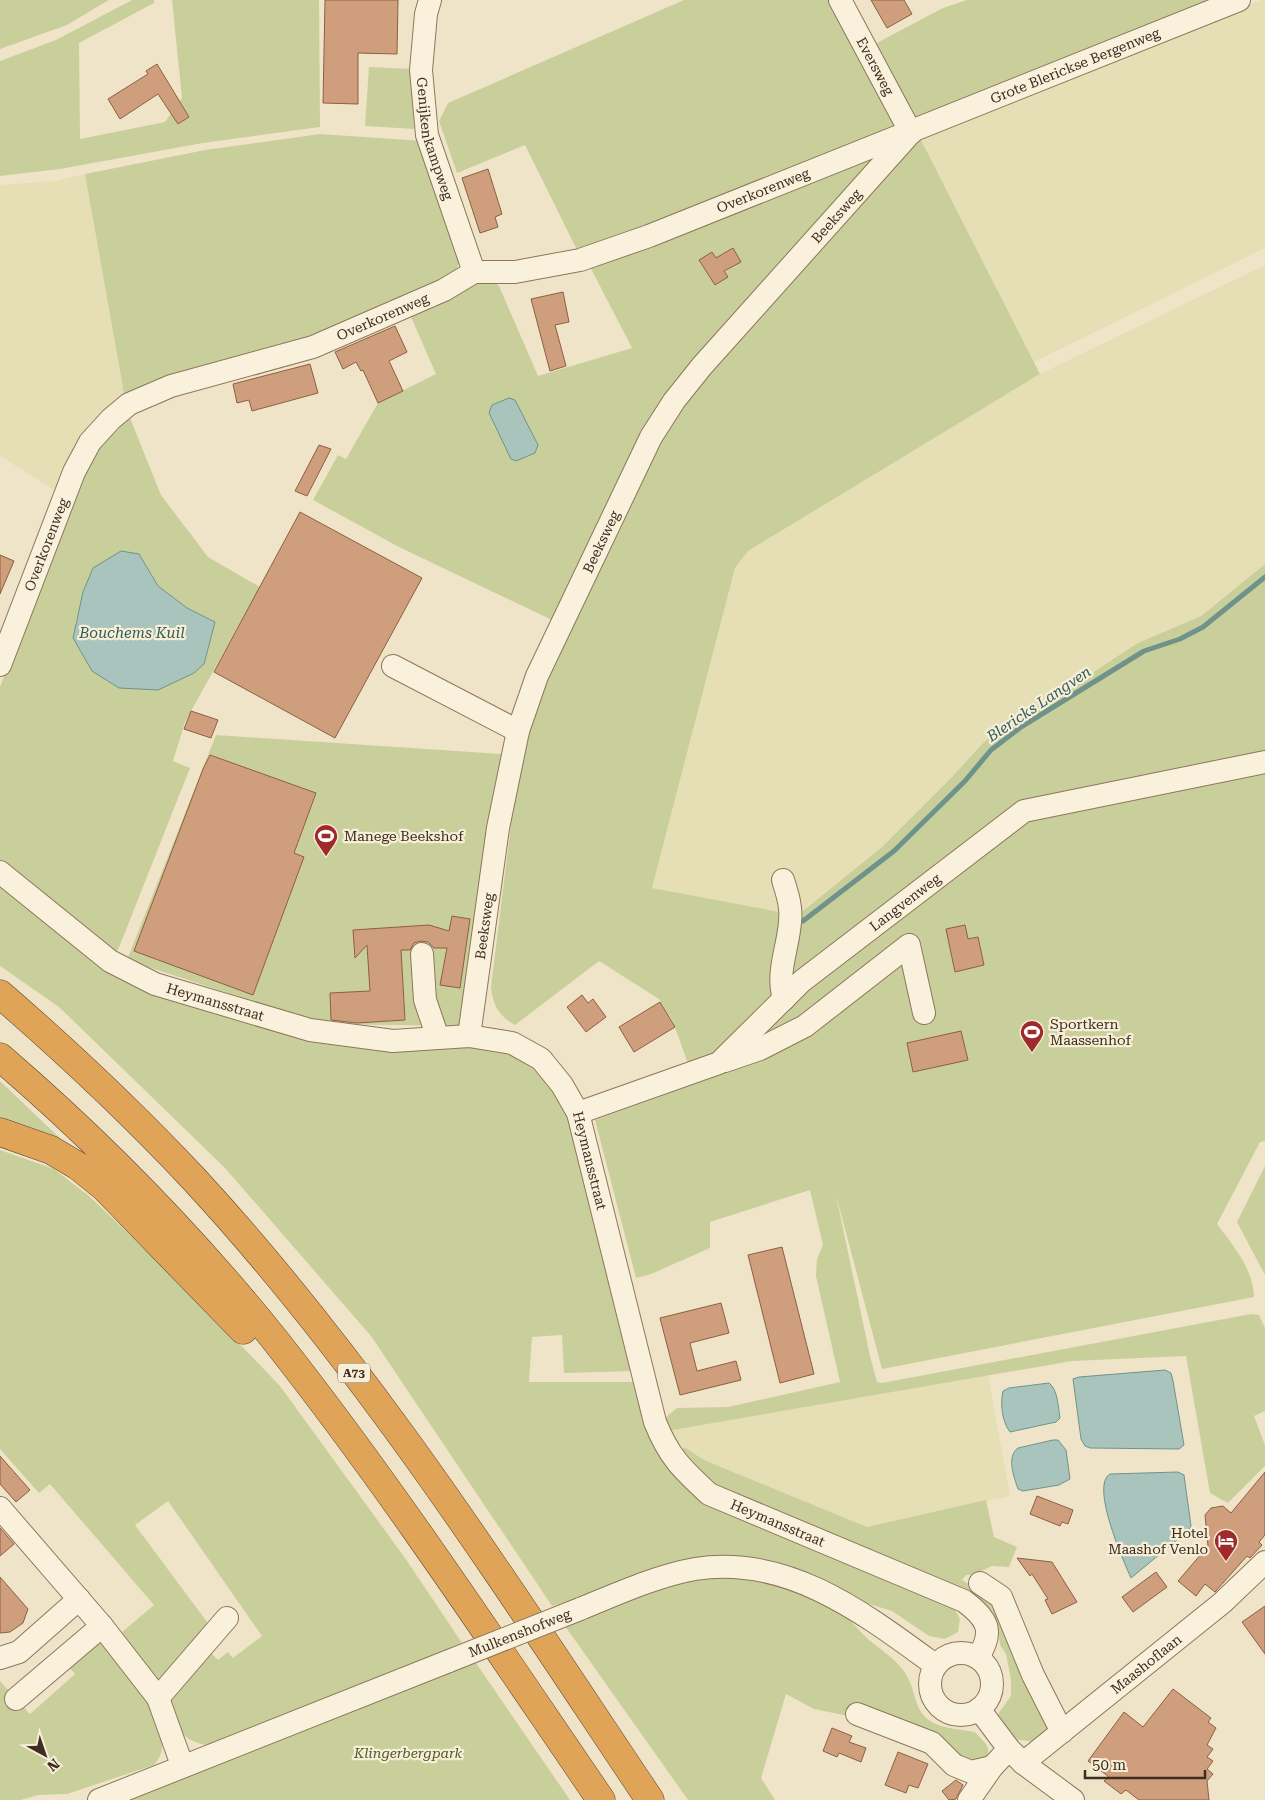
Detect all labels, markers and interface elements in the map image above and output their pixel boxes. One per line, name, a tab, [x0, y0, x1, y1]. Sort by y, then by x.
street label: Grote Blerickse Bergenweg	[988, 25, 1162, 107]
street label: Eversweg	[853, 34, 897, 98]
street label: Genijkenkampweg	[414, 76, 457, 202]
street label: Overkorenweg	[714, 165, 812, 216]
street label: Beeksweg	[808, 186, 865, 246]
street label: Overkorenweg	[334, 290, 431, 344]
street label: Overkorenweg	[21, 496, 71, 593]
street label: Beeksweg	[579, 508, 623, 575]
water label: Bouchems Kuil	[78, 624, 185, 642]
water label: Blericks Langven	[983, 662, 1095, 746]
sports icon: Manege Beekshof	[313, 823, 339, 857]
place label: Manege Beekshof	[344, 828, 464, 844]
street label: Langvenweg	[866, 870, 944, 934]
street label: Beeksweg	[472, 892, 497, 960]
street label: Heymansstraat	[165, 980, 266, 1024]
place label: Sportkern Maassenhof	[1050, 1016, 1131, 1048]
sports icon: Sportkern Maassenhof	[1019, 1019, 1045, 1053]
street label: Heymansstraat	[570, 1110, 610, 1212]
road number: A73	[338, 1364, 370, 1382]
street label: Heymansstraat	[728, 1496, 827, 1550]
place label: Hotel Maashof Venlo	[1108, 1525, 1209, 1557]
hotel icon: Hotel Maashof Venlo	[1213, 1528, 1239, 1562]
street label: Mulkenshofweg	[466, 1606, 573, 1660]
street label: Maashoflaan	[1108, 1631, 1185, 1697]
north arrow	[20, 1730, 70, 1780]
park label: Klingerbergpark	[353, 1745, 463, 1761]
scale bar	[1085, 1748, 1205, 1780]
text: N	[44, 1755, 63, 1775]
text: 50 m	[1092, 1756, 1127, 1774]

